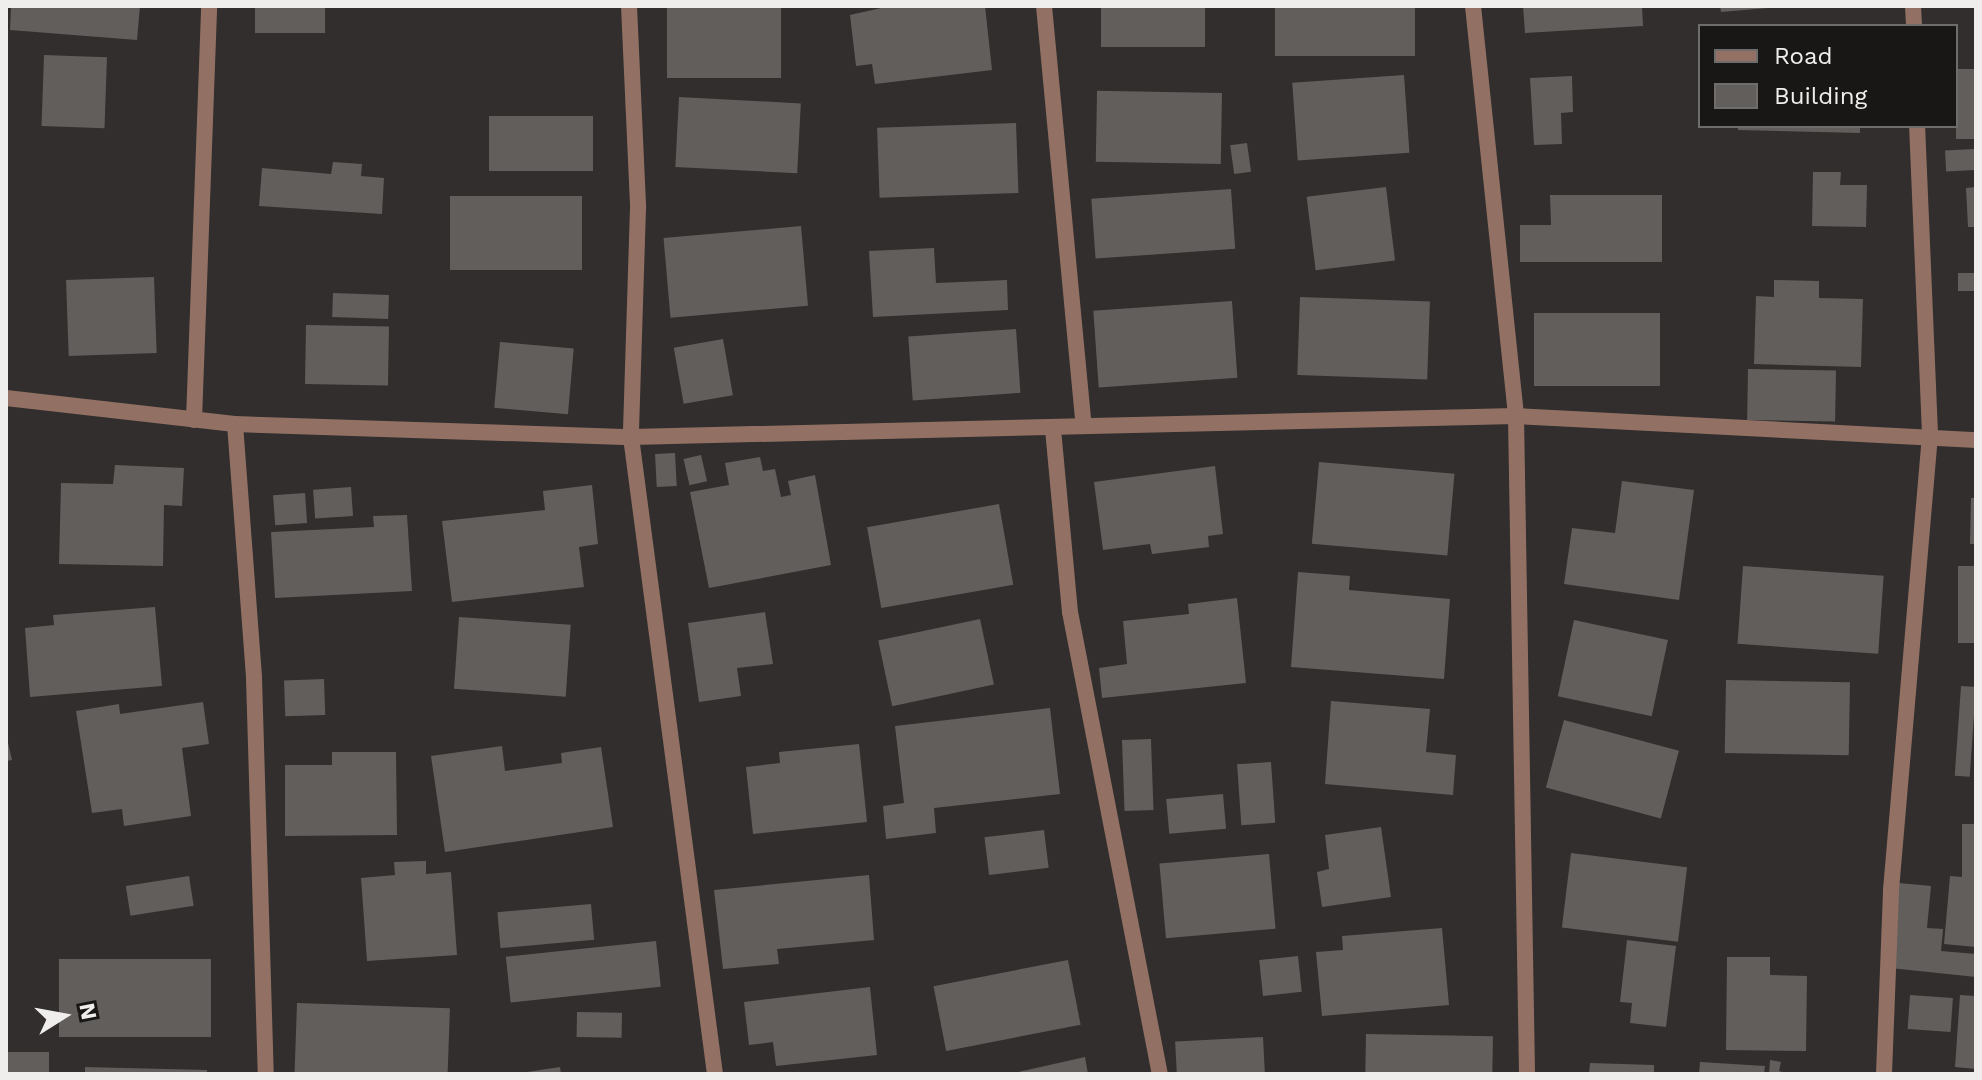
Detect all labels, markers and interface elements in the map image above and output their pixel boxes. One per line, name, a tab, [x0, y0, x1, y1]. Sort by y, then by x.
legend	[1698, 24, 1958, 128]
text: Road	[1774, 42, 1833, 70]
text: Building	[1774, 82, 1867, 110]
north arrow	[24, 976, 104, 1056]
text: N	[74, 1001, 102, 1022]

